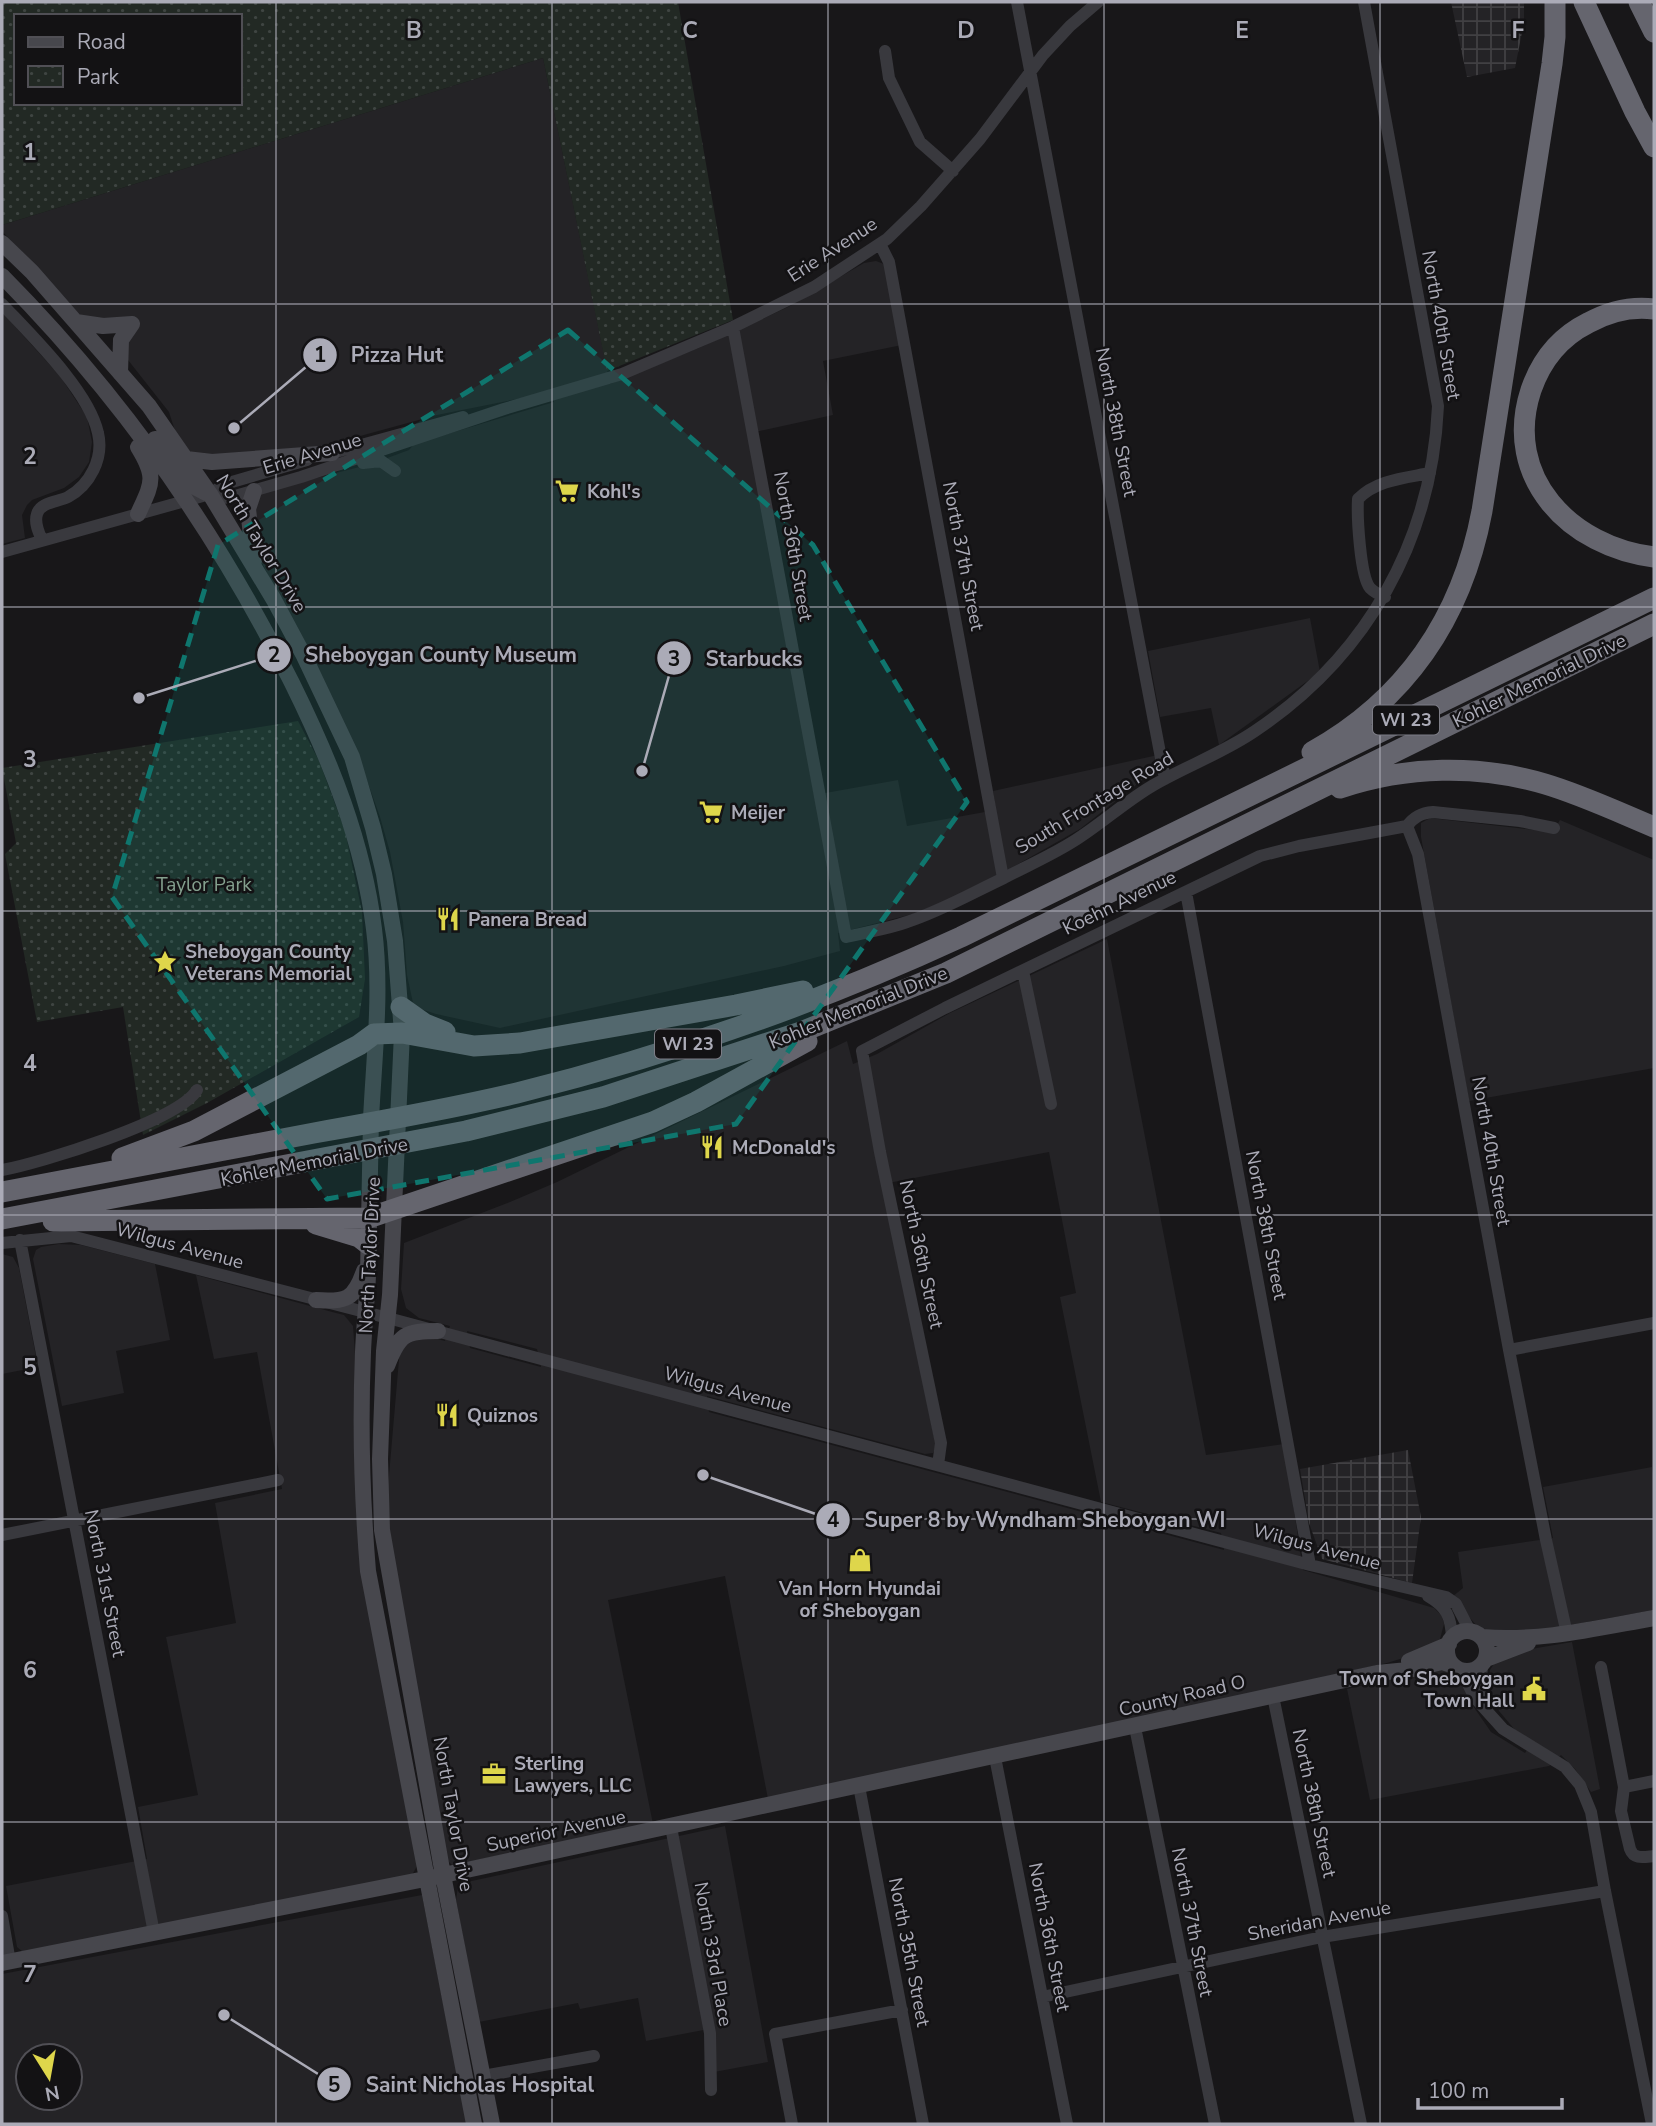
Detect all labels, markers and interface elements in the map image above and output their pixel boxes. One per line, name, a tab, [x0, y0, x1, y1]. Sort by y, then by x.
legend	[14, 14, 242, 105]
text: B	[406, 15, 422, 46]
text: C	[682, 15, 698, 46]
text: D	[957, 15, 975, 46]
text: E	[1235, 15, 1249, 46]
text: F	[1512, 15, 1525, 46]
text: Road	[77, 28, 126, 56]
text: Park	[77, 63, 119, 91]
text: 1	[23, 137, 37, 168]
street label: Erie Avenue	[783, 211, 882, 289]
street label: North 40th Street	[1415, 248, 1467, 402]
callout: Pizza Hut	[302, 334, 458, 376]
text: 1	[314, 341, 326, 369]
text: Pizza Hut	[351, 341, 444, 369]
street label: North 38th Street	[1089, 345, 1143, 499]
street label: Erie Avenue	[260, 427, 365, 481]
text: 2	[23, 441, 37, 472]
street label: North 36th Street	[767, 469, 819, 623]
street label: North Taylor Drive	[210, 470, 313, 617]
supermarket icon: Kohl's	[553, 477, 581, 505]
place label: Kohl's	[587, 479, 641, 505]
street label: North 37th Street	[936, 479, 990, 633]
street label: Kohler Memorial Drive	[1448, 627, 1631, 734]
callout: Sheboygan County Museum	[256, 634, 591, 676]
callout: Starbucks	[657, 637, 817, 679]
text: 2	[268, 641, 280, 669]
text: Sheboygan County Museum	[305, 641, 577, 669]
text: 3	[668, 645, 680, 673]
text: Starbucks	[706, 645, 802, 673]
road number: WI 23	[1373, 706, 1439, 734]
text: 3	[23, 744, 37, 775]
street label: South Frontage Road	[1010, 745, 1179, 860]
supermarket icon: Meijer	[697, 798, 725, 826]
place label: Meijer	[731, 800, 786, 826]
street label: Koehn Avenue	[1058, 864, 1181, 942]
park label: Taylor Park	[156, 872, 252, 898]
restaurant icon: Panera Bread	[434, 905, 462, 933]
place label: Panera Bread	[468, 907, 587, 933]
place label: Sheboygan County Veterans Memorial	[184, 939, 352, 987]
place icon: Sheboygan County Veterans Memorial	[151, 948, 179, 976]
street label: Kohler Memorial Drive	[765, 960, 952, 1056]
road number: WI 23	[655, 1030, 721, 1058]
text: 4	[23, 1048, 37, 1079]
street label: North 40th Street	[1465, 1074, 1517, 1228]
street label: Kohler Memorial Drive	[218, 1131, 410, 1193]
restaurant icon: McDonald's	[698, 1133, 726, 1161]
place label: McDonald's	[732, 1135, 836, 1161]
street label: North 38th Street	[1239, 1148, 1293, 1302]
street label: North Taylor Drive	[353, 1176, 387, 1334]
street label: North 36th Street	[893, 1178, 950, 1331]
street label: Wilgus Avenue	[113, 1216, 247, 1276]
text: 5	[23, 1352, 37, 1383]
street label: Wilgus Avenue	[661, 1360, 795, 1420]
restaurant icon: Quiznos	[433, 1401, 461, 1429]
place label: Quiznos	[467, 1403, 538, 1429]
callout: Super 8 by Wyndham Sheboygan WI	[816, 1499, 1240, 1541]
text: 4	[827, 1506, 840, 1534]
text: Super 8 by Wyndham Sheboygan WI	[865, 1506, 1225, 1534]
street label: North 31st Street	[78, 1507, 132, 1659]
street label: Wilgus Avenue	[1250, 1517, 1384, 1577]
shop icon: Van Horn Hyundai of Sheboygan	[846, 1546, 874, 1574]
place label: Van Horn Hyundai of Sheboygan	[778, 1576, 941, 1624]
text: 6	[23, 1655, 37, 1686]
place label: Town of Sheboygan Town Hall	[1339, 1666, 1514, 1714]
street label: County Road O	[1116, 1669, 1248, 1723]
public building icon: Town of Sheboygan Town Hall	[1520, 1675, 1548, 1703]
street label: North 38th Street	[1286, 1727, 1343, 1880]
street label: North Taylor Drive	[427, 1735, 479, 1894]
place label: Sterling Lawyers, LLC	[514, 1751, 632, 1799]
office icon: Sterling Lawyers, LLC	[480, 1760, 508, 1788]
street label: Superior Avenue	[484, 1804, 628, 1858]
street label: North 37th Street	[1165, 1845, 1219, 1999]
street label: North 36th Street	[1022, 1860, 1076, 2014]
street label: North 35th Street	[882, 1875, 936, 2029]
street label: North 33rd Place	[688, 1880, 739, 2028]
street label: Sheridan Avenue	[1245, 1894, 1393, 1948]
text: 7	[23, 1959, 37, 1990]
north arrow	[14, 2042, 84, 2112]
callout: Saint Nicholas Hospital	[317, 2063, 608, 2105]
scale bar	[1418, 2066, 1562, 2110]
text: 5	[328, 2071, 340, 2099]
text: Saint Nicholas Hospital	[366, 2071, 594, 2099]
text: 100 m	[1428, 2077, 1489, 2105]
text: N	[43, 2079, 62, 2107]

